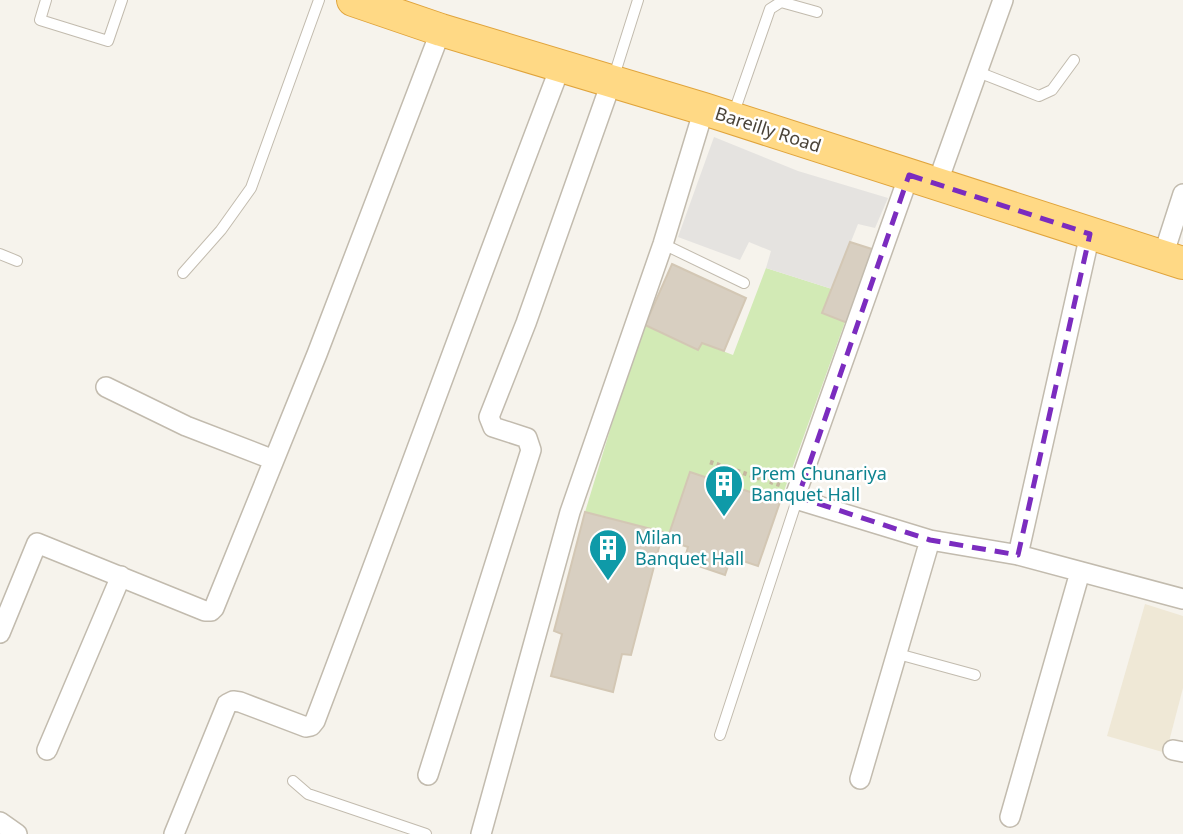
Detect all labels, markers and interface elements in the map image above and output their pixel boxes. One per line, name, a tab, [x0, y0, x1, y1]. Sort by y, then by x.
street label: Bareilly Road	[712, 101, 824, 157]
place label: Prem Chunariya Banquet Hall	[751, 461, 887, 506]
building icon: Prem Chunariya Banquet Hall	[703, 463, 745, 518]
place label: Milan Banquet Hall	[635, 525, 744, 570]
building icon: Milan Banquet Hall	[587, 527, 629, 582]

